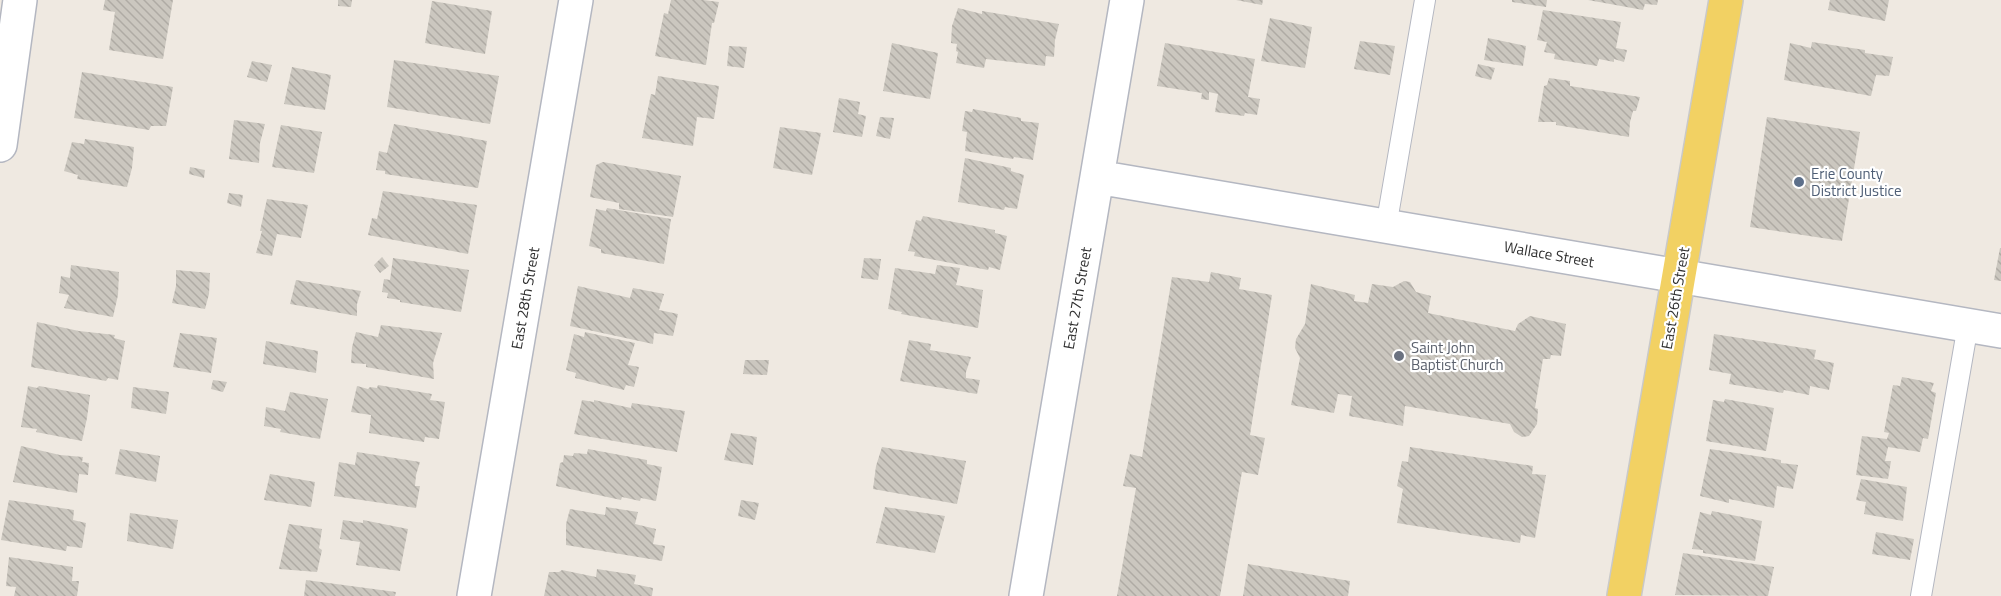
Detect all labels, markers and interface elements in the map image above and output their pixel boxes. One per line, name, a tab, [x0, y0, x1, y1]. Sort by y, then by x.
place label: Erie County District Justice	[1811, 162, 1902, 202]
marker: Erie County District Justice	[1792, 175, 1806, 189]
street label: Wallace Street	[1502, 235, 1597, 273]
street label: East 28th Street	[505, 244, 545, 351]
street label: East 27th Street	[1057, 244, 1097, 351]
street label: East 26th Street	[1655, 244, 1695, 351]
place label: Saint John Baptist Church	[1411, 336, 1504, 376]
marker: Saint John Baptist Church	[1392, 349, 1406, 363]

